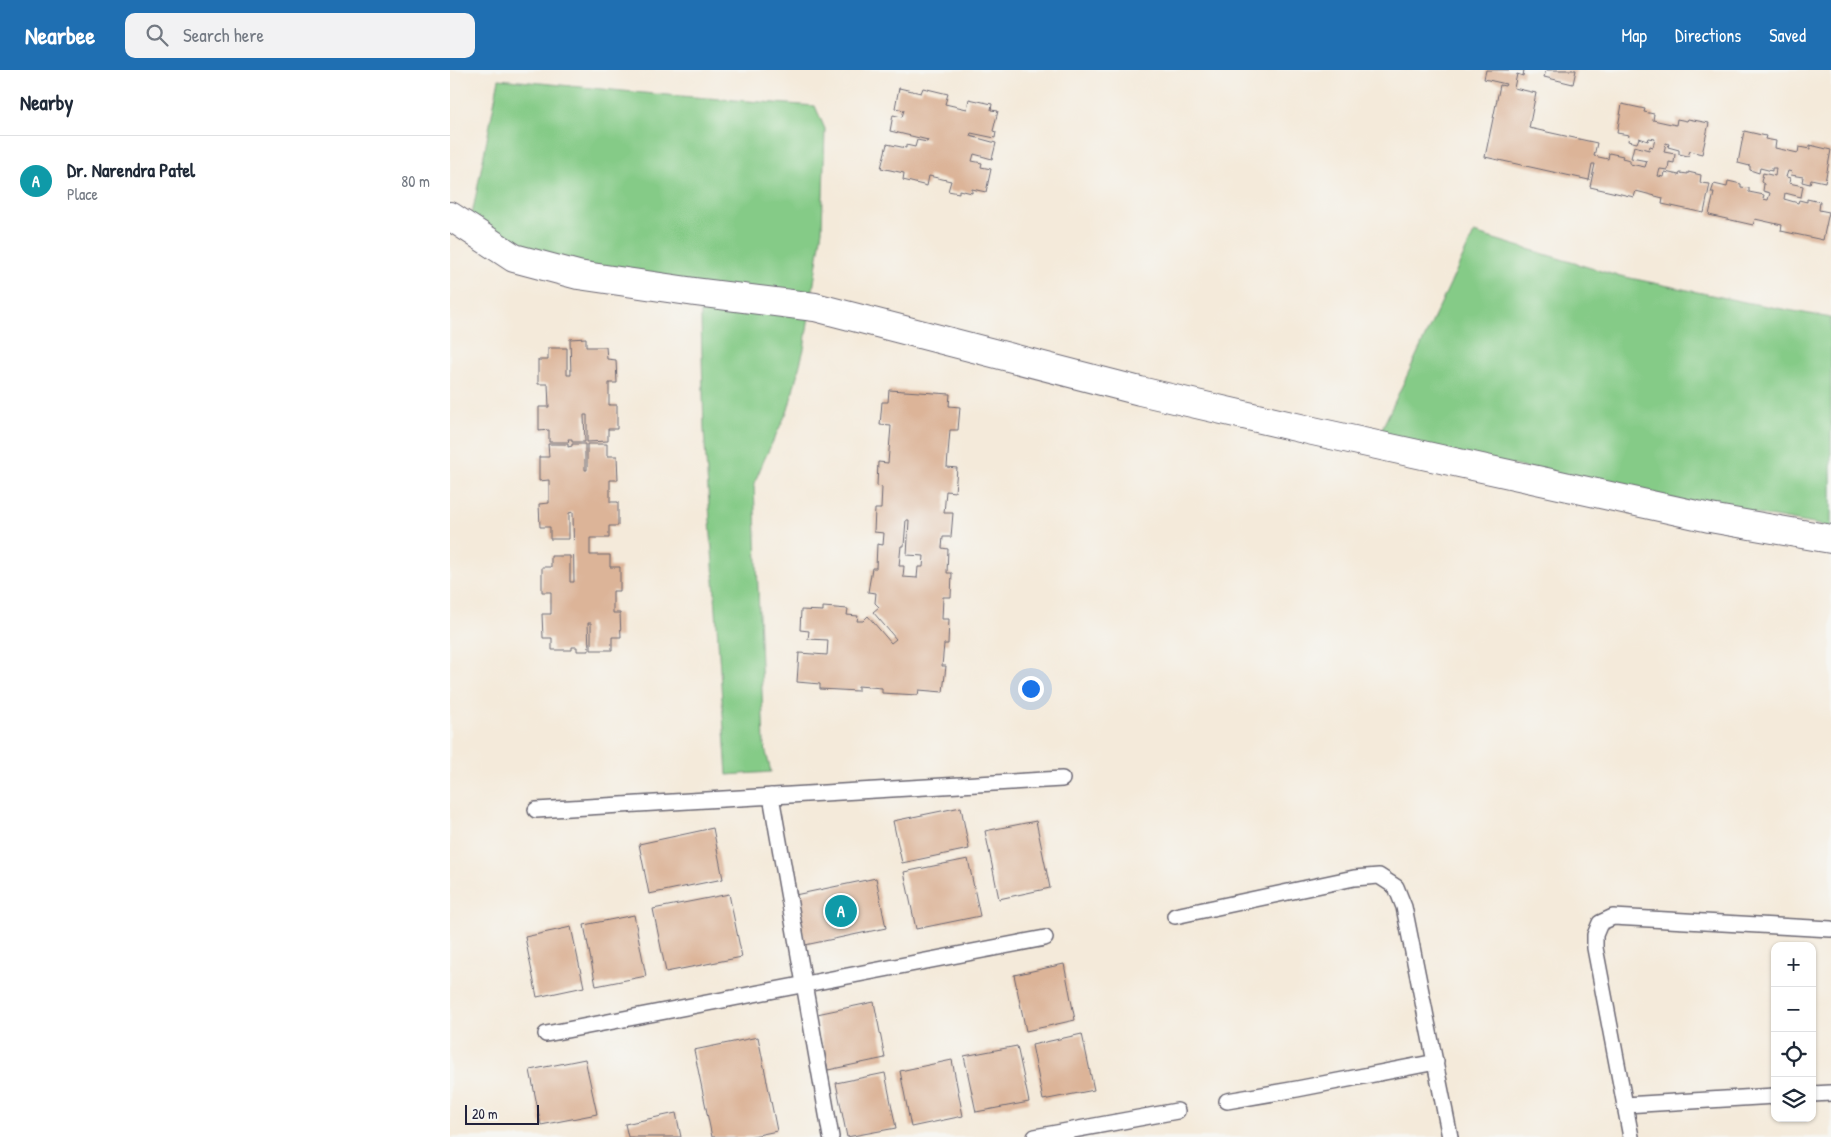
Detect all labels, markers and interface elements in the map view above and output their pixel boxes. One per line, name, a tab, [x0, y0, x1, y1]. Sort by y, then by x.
search box	[125, 13, 475, 58]
text: Nearbee	[25, 19, 95, 51]
icon: search	[143, 21, 171, 49]
text: Search here	[183, 22, 264, 48]
text: Map	[1622, 23, 1647, 48]
text: Directions	[1675, 23, 1741, 48]
text: Saved	[1769, 23, 1806, 48]
text: Nearby	[20, 88, 73, 117]
text: Dr. Narendra Patel	[67, 157, 195, 183]
text: A	[32, 170, 40, 192]
text: 80 m	[401, 170, 430, 192]
text: Place	[67, 183, 98, 205]
your location	[1018, 676, 1044, 702]
pin: A	[825, 892, 857, 930]
map controls	[1771, 942, 1816, 1122]
button: +	[1771, 942, 1816, 987]
button: −	[1771, 987, 1816, 1032]
button: locate	[1771, 1032, 1816, 1077]
button: layers	[1771, 1077, 1816, 1122]
scale bar	[465, 1102, 539, 1125]
text: 20 m	[472, 1104, 498, 1123]

